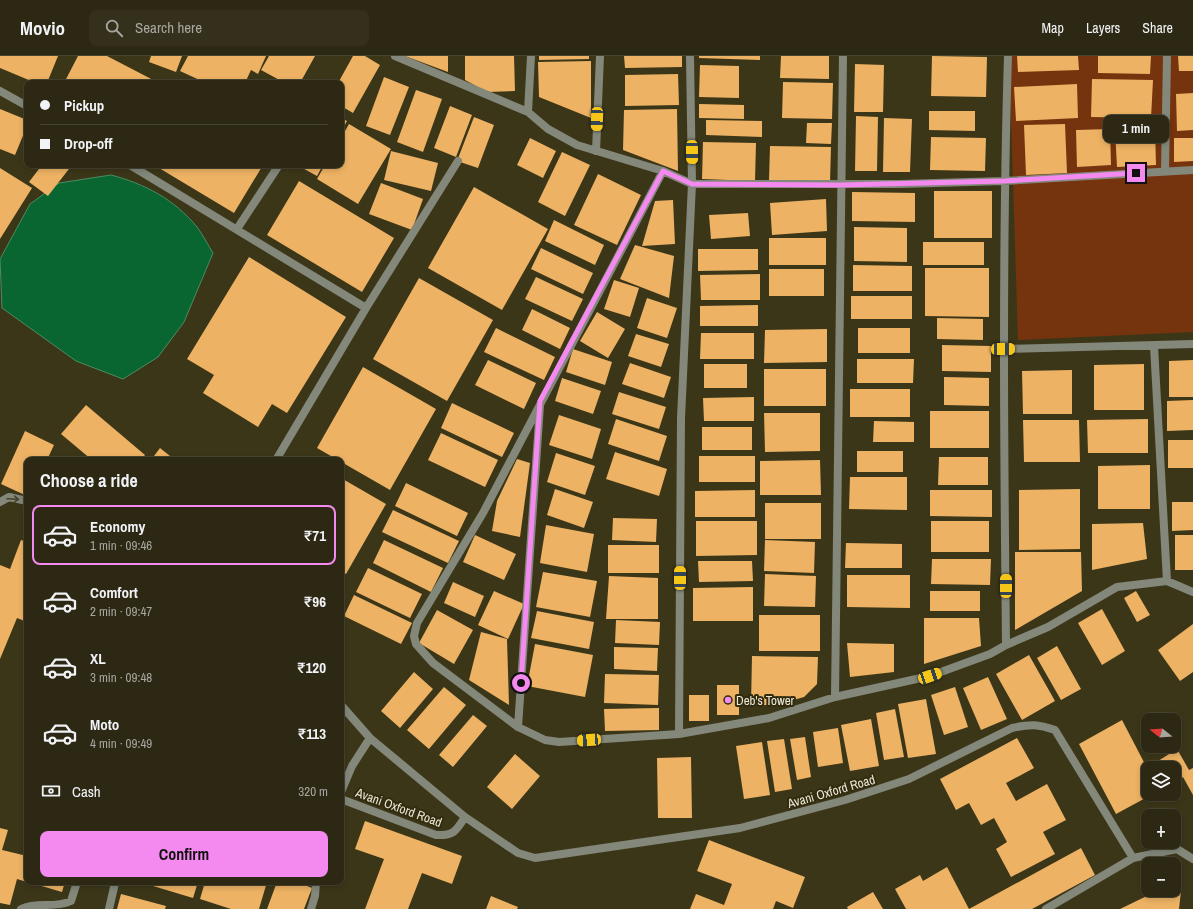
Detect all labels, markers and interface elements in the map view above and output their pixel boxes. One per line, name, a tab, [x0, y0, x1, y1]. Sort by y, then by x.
search box	[89, 10, 369, 46]
text: Movio	[20, 15, 65, 41]
icon: search	[103, 17, 125, 39]
text: Search here	[135, 17, 202, 38]
text: Map	[1042, 19, 1064, 37]
text: Layers	[1086, 19, 1120, 37]
text: Share	[1142, 19, 1173, 37]
text: Pickup	[64, 95, 104, 116]
car	[591, 107, 603, 131]
callout: 1 min	[1103, 115, 1169, 143]
text: 1 min	[1122, 120, 1150, 137]
text: Drop-off	[64, 133, 113, 154]
car	[686, 140, 698, 164]
route end	[1127, 164, 1145, 182]
car	[991, 343, 1015, 355]
text: Choose a ride	[40, 468, 138, 493]
one-way arrow	[6, 495, 19, 502]
text: Economy	[90, 516, 145, 537]
icon: car	[42, 517, 78, 553]
text: ₹71	[304, 525, 326, 546]
text: 1 min · 09:46	[90, 537, 152, 554]
car	[674, 566, 686, 590]
car	[1000, 574, 1012, 598]
text: Comfort	[90, 582, 138, 603]
icon: car	[42, 583, 78, 619]
text: ₹96	[304, 591, 326, 612]
text: 2 min · 09:47	[90, 603, 152, 620]
text: XL	[90, 648, 106, 669]
icon: car	[42, 649, 78, 685]
text: ₹120	[297, 657, 326, 678]
car	[917, 666, 943, 686]
text: 3 min · 09:48	[90, 669, 152, 686]
route start	[512, 674, 530, 692]
place label: Deb's Tower	[736, 692, 795, 709]
marker: Deb's Tower	[723, 695, 733, 705]
north arrow	[1141, 713, 1181, 753]
map controls	[1141, 713, 1181, 897]
text: Moto	[90, 714, 119, 735]
icon: car	[42, 715, 78, 751]
text: ₹113	[297, 723, 326, 744]
car	[577, 733, 601, 747]
text: 4 min · 09:49	[90, 735, 152, 752]
button: layers	[1141, 761, 1181, 801]
street label: Avani Oxford Road	[784, 771, 877, 812]
icon: cash	[40, 780, 62, 802]
text: Cash	[72, 781, 101, 802]
text: 320 m	[298, 783, 328, 800]
street label: Avani Oxford Road	[352, 784, 444, 831]
button: +	[1141, 809, 1181, 849]
button: Confirm	[40, 831, 328, 877]
button: −	[1141, 857, 1181, 897]

